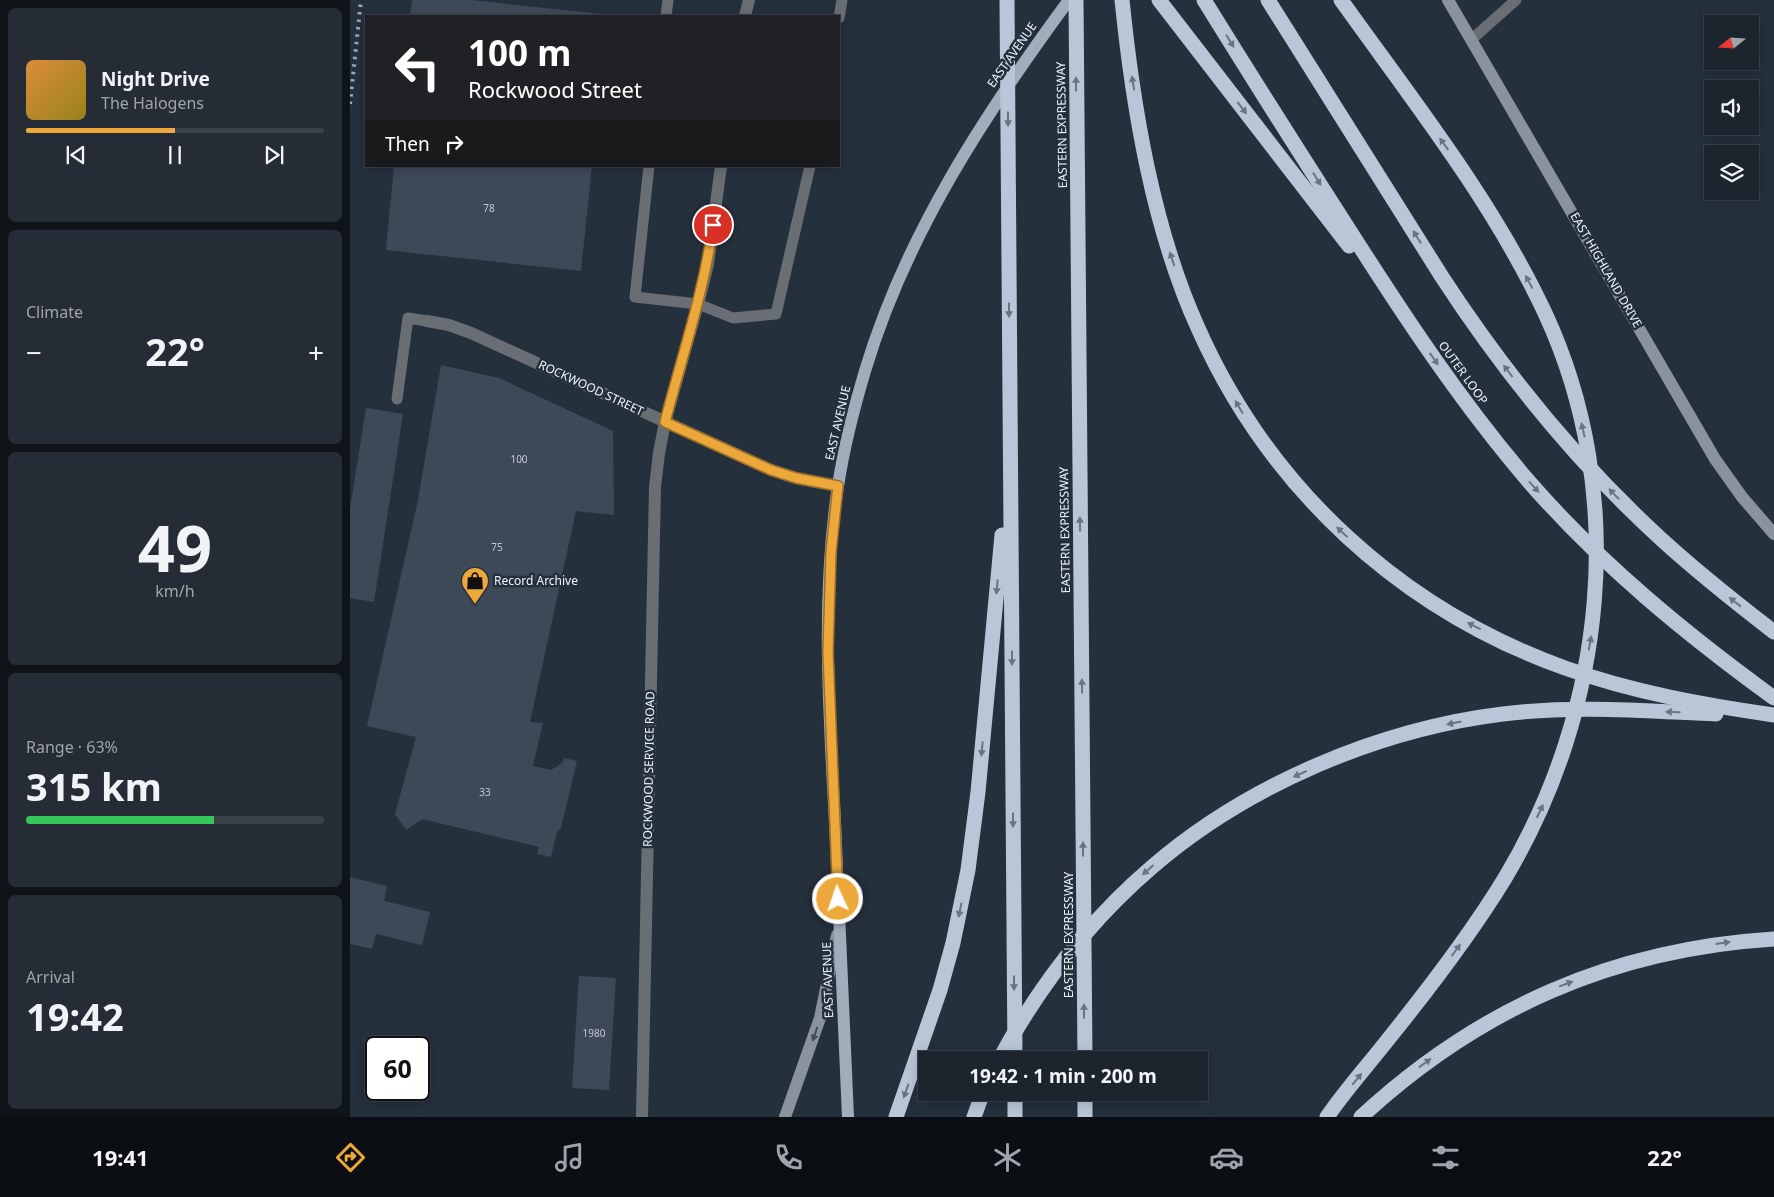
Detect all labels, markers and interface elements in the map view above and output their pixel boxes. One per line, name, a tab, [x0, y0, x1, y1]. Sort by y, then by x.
north arrow	[1704, 15, 1759, 70]
map controls	[1704, 15, 1759, 200]
street label: EAST AVENUE	[983, 19, 1040, 91]
text: 100 m	[468, 29, 571, 76]
icon: left	[385, 35, 450, 100]
one-way arrow	[1225, 35, 1234, 48]
street label: EASTERN EXPRESSWAY	[1052, 61, 1071, 188]
text: Night Drive	[101, 66, 210, 92]
text: Rockwood Street	[468, 74, 642, 104]
one-way arrow	[1129, 75, 1137, 91]
one-way arrow	[1072, 76, 1080, 92]
button: sound	[1704, 80, 1759, 135]
text: The Halogens	[101, 92, 204, 114]
one-way arrow	[1237, 101, 1248, 114]
one-way arrow	[1004, 111, 1012, 127]
icon: right	[440, 130, 468, 158]
text: Then	[385, 131, 430, 157]
one-way arrow	[1439, 137, 1449, 151]
icon: previous	[62, 141, 90, 169]
icon: pause	[161, 141, 189, 169]
icon: next	[260, 141, 288, 169]
button: layers	[1704, 145, 1759, 200]
one-way arrow	[1312, 172, 1321, 185]
house number: 78	[483, 201, 495, 215]
pin	[692, 204, 734, 246]
street label: EAST HIGHLAND DRIVE	[1566, 209, 1646, 330]
icon: arrive	[699, 211, 727, 239]
one-way arrow	[1412, 230, 1421, 243]
one-way arrow	[1168, 251, 1176, 266]
one-way arrow	[1525, 275, 1533, 290]
text: Climate	[26, 301, 83, 323]
one-way arrow	[1005, 302, 1013, 318]
text: 22°	[145, 325, 205, 377]
text: −	[26, 333, 42, 371]
text: +	[308, 333, 324, 371]
street label: OUTER LOOP	[1435, 338, 1492, 408]
one-way arrow	[1429, 352, 1439, 366]
street label: ROCKWOOD STREET	[536, 356, 647, 420]
one-way arrow	[1503, 365, 1514, 378]
street label: EAST AVENUE	[821, 384, 854, 462]
one-way arrow	[1235, 400, 1244, 413]
one-way arrow	[1579, 422, 1587, 437]
house number: 100	[510, 452, 528, 466]
street label: EASTERN EXPRESSWAY	[1055, 466, 1074, 593]
one-way arrow	[1528, 480, 1540, 492]
one-way arrow	[1608, 488, 1620, 500]
text: 49	[138, 503, 212, 591]
one-way arrow	[1076, 516, 1084, 532]
one-way arrow	[1336, 526, 1348, 538]
house number: 75	[491, 540, 503, 554]
shop icon: Record Archive	[460, 566, 490, 605]
place label: Record Archive	[494, 572, 578, 589]
text: km/h	[155, 580, 195, 602]
one-way arrow	[993, 580, 1001, 596]
one-way arrow	[1729, 597, 1742, 608]
one-way arrow	[1466, 622, 1481, 630]
one-way arrow	[1587, 635, 1595, 651]
one-way arrow	[1008, 650, 1016, 666]
one-way arrow	[1078, 678, 1086, 694]
street label: ROCKWOOD SERVICE ROAD	[639, 691, 658, 847]
one-way arrow	[1665, 708, 1681, 716]
one-way arrow	[1446, 719, 1462, 727]
text: Range · 63%	[26, 736, 118, 758]
one-way arrow	[978, 741, 986, 757]
text: 315 km	[26, 760, 162, 812]
one-way arrow	[1293, 770, 1307, 778]
house number: 33	[479, 785, 491, 799]
one-way arrow	[1536, 804, 1544, 818]
one-way arrow	[1009, 813, 1017, 829]
one-way arrow	[1079, 841, 1087, 857]
one-way arrow	[1143, 864, 1155, 876]
street label: EASTERN EXPRESSWAY	[1060, 871, 1077, 998]
position arrow	[811, 872, 863, 924]
one-way arrow	[956, 902, 964, 918]
one-way arrow	[1715, 939, 1731, 947]
street label: EAST AVENUE	[818, 942, 837, 1018]
one-way arrow	[1451, 943, 1461, 957]
text: Arrival	[26, 966, 75, 988]
one-way arrow	[1010, 975, 1018, 991]
one-way arrow	[1559, 980, 1574, 988]
text: 19:42	[26, 990, 124, 1042]
one-way arrow	[1080, 1003, 1088, 1019]
house number: 1980	[583, 1026, 606, 1040]
one-way arrow	[811, 1026, 818, 1041]
speed limit sign: 60	[365, 1036, 430, 1101]
one-way arrow	[1418, 1058, 1432, 1068]
text: 19:42 · 1 min · 200 m	[969, 1063, 1157, 1089]
one-way arrow	[1352, 1072, 1363, 1085]
one-way arrow	[902, 1084, 910, 1099]
icon: directions	[333, 1140, 368, 1175]
icon: music	[552, 1140, 587, 1175]
icon: phone	[771, 1140, 806, 1175]
icon: climate	[990, 1140, 1025, 1175]
icon: car	[1209, 1140, 1244, 1175]
icon: filters	[1428, 1140, 1463, 1175]
text: 19:41	[92, 1142, 149, 1172]
text: 22°	[1647, 1142, 1682, 1172]

